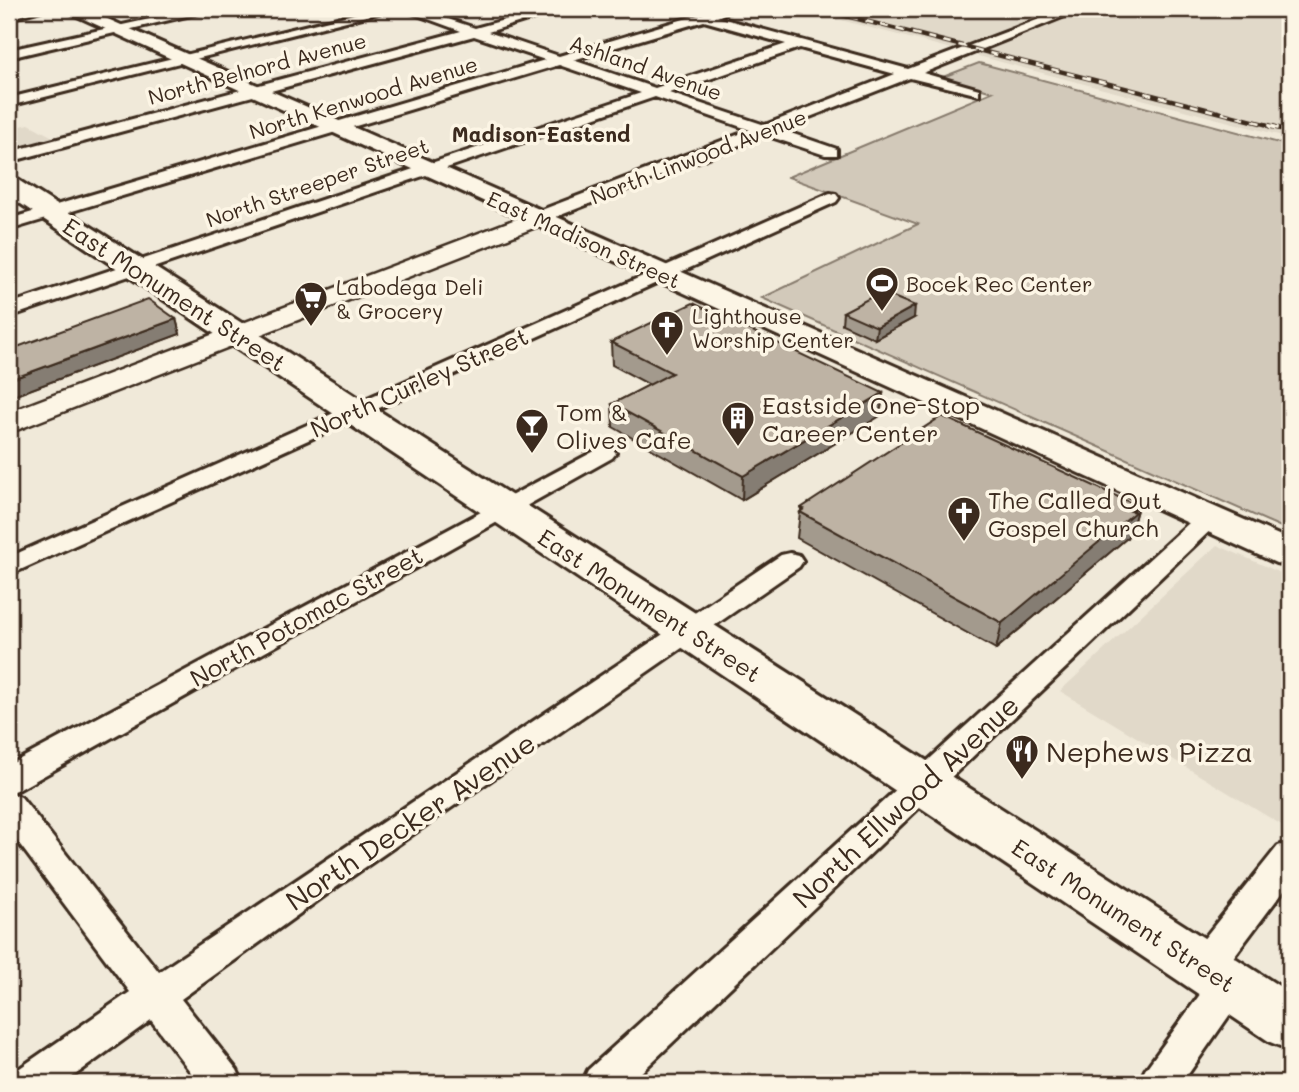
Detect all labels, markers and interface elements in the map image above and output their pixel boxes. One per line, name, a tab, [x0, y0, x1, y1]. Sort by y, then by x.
street label: North Belnord Avenue	[145, 26, 369, 110]
street label: Ashland Avenue	[566, 28, 726, 106]
street label: North Kenwood Avenue	[245, 49, 481, 145]
street label: North Linwood Avenue	[586, 102, 810, 210]
district label: Madison-Eastend	[452, 120, 630, 147]
street label: North Streeper Street	[202, 131, 432, 233]
street label: East Madison Street	[483, 184, 685, 294]
street label: East Monument Street	[57, 210, 293, 378]
sports icon: Bocek Rec Center	[863, 264, 901, 313]
place label: Bocek Rec Center	[906, 270, 1093, 297]
place label: Labodega Deli & Grocery	[336, 273, 483, 324]
supermarket icon: Labodega Deli & Grocery	[292, 279, 330, 328]
place label: Lighthouse Worship Center	[692, 302, 854, 353]
church icon: Lighthouse Worship Center	[648, 308, 686, 357]
street label: North Curley Street	[305, 320, 533, 444]
place label: Eastside One-Stop Career Center	[762, 389, 980, 448]
place label: Tom & Olives Cafe	[556, 396, 692, 455]
building icon: Eastside One-Stop Career Center	[719, 399, 757, 448]
bar icon: Tom & Olives Cafe	[513, 406, 551, 455]
place label: The Called Out Gospel Church	[988, 484, 1162, 543]
church icon: The Called Out Gospel Church	[945, 494, 983, 543]
street label: East Monument Street	[532, 521, 768, 689]
street label: North Potomac Street	[184, 539, 428, 693]
street label: North Ellwood Avenue	[784, 687, 1026, 915]
street label: North Decker Avenue	[278, 724, 542, 918]
restaurant icon: Nephews Pizza	[1003, 732, 1041, 781]
place label: Nephews Pizza	[1046, 733, 1253, 769]
street label: East Monument Street	[1006, 831, 1242, 999]

